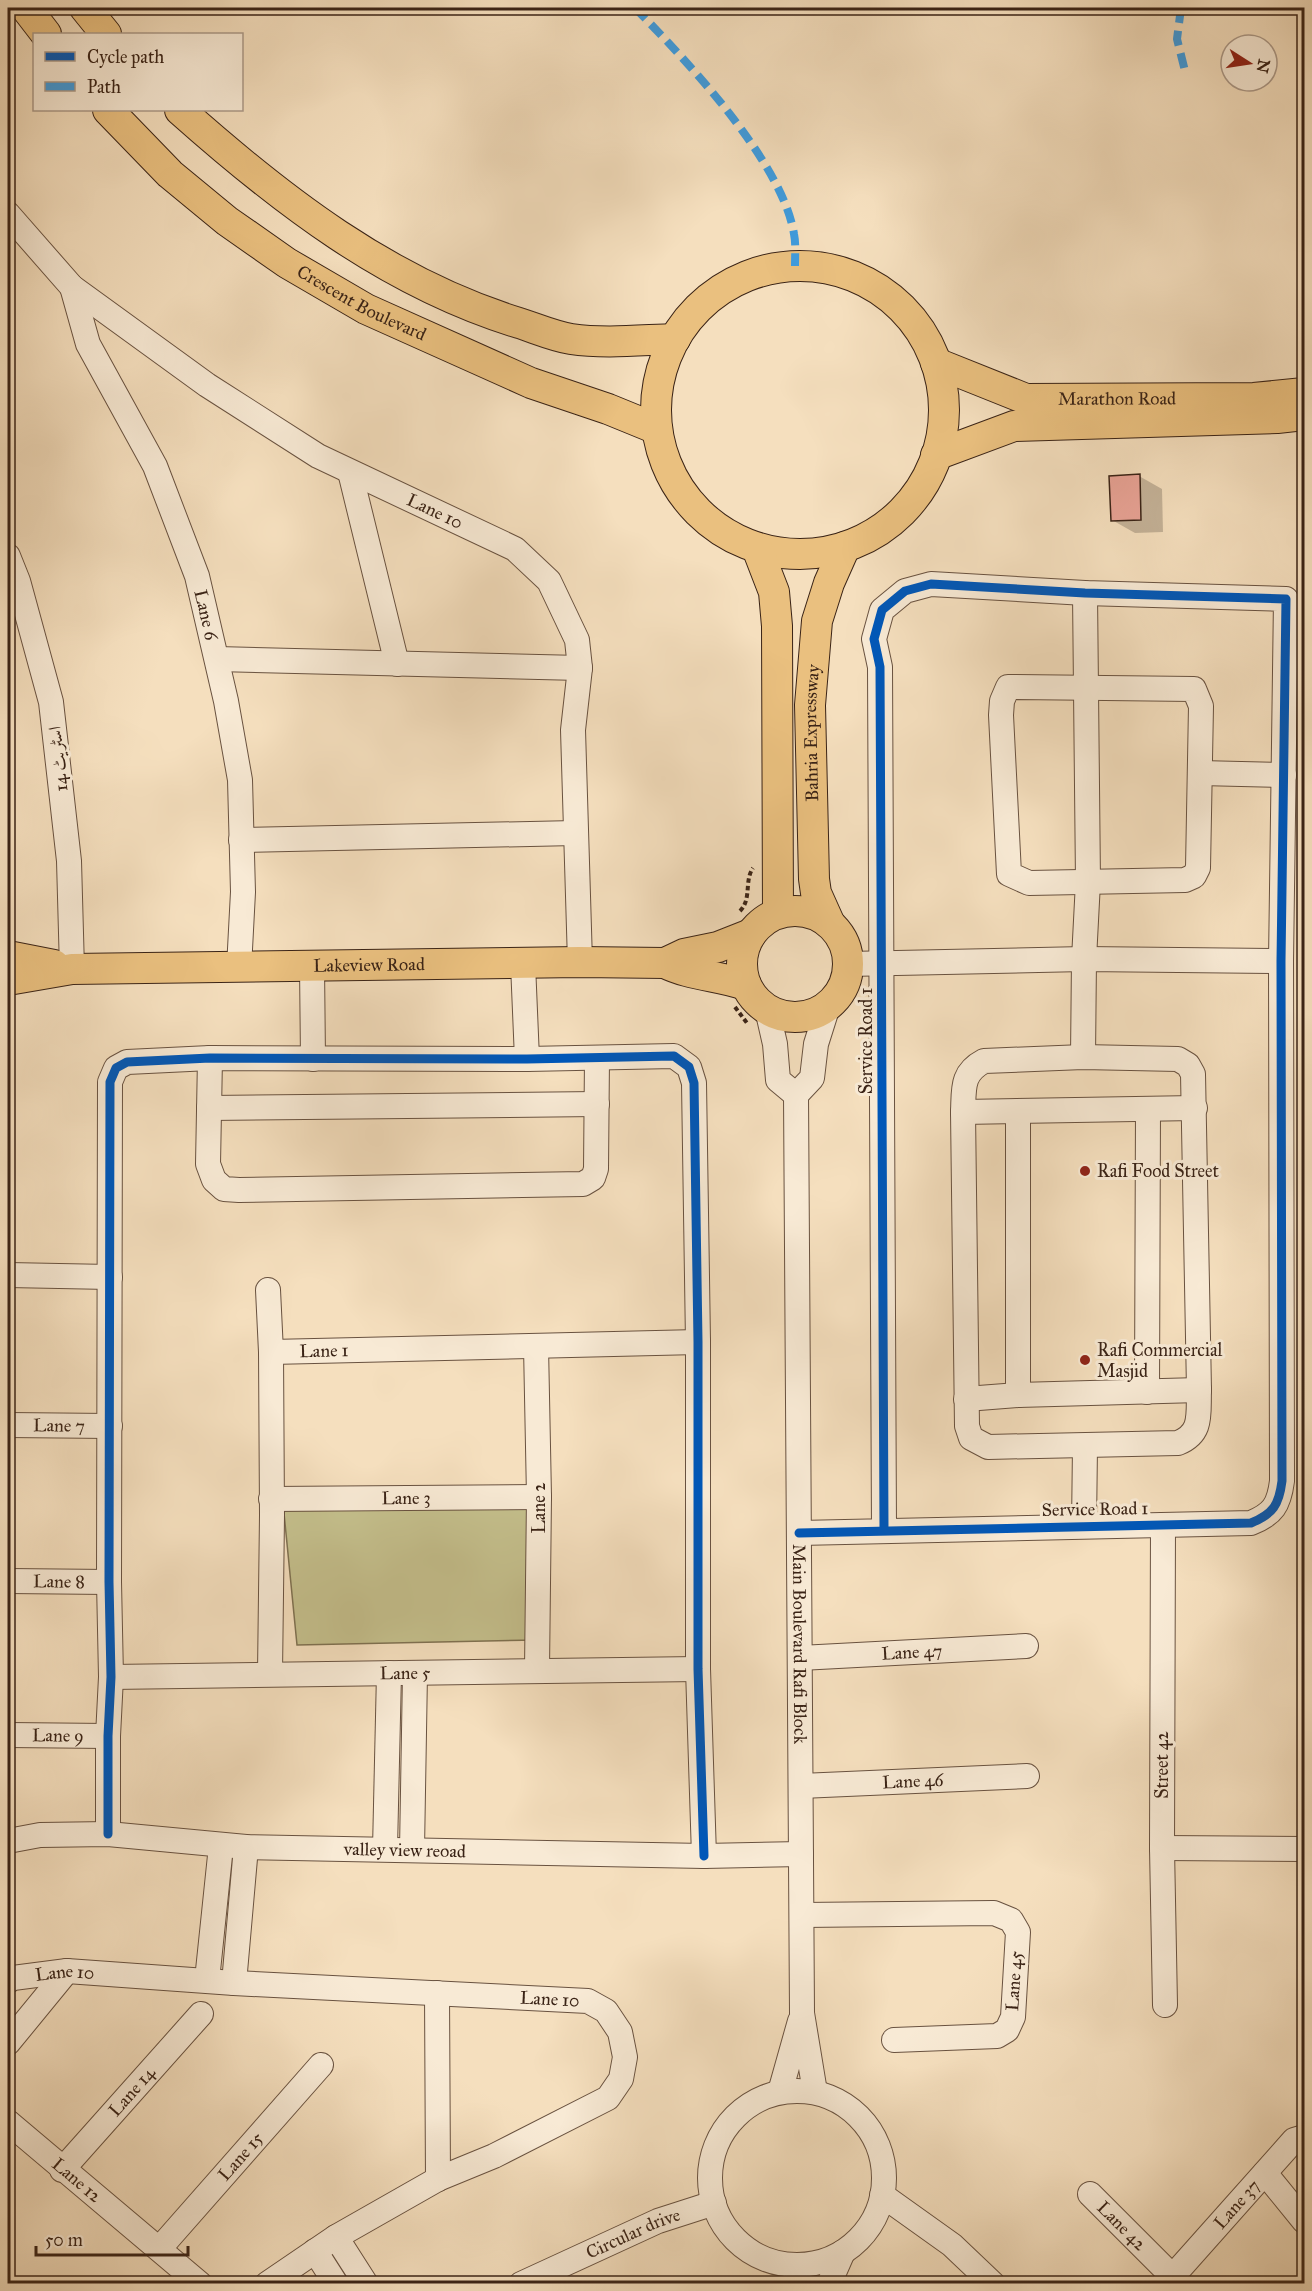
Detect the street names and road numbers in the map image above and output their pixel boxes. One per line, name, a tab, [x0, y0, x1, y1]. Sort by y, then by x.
street label: Crescent Boulevard	[293, 260, 430, 346]
street label: Marathon Road	[1058, 387, 1176, 410]
street label: Lane 10	[403, 489, 467, 534]
street label: Lane 6	[189, 587, 223, 643]
street label: Bahria Expressway	[799, 663, 824, 802]
street label: اسٹریٹ 14	[44, 725, 73, 793]
street label: Lakeview Road	[313, 953, 425, 977]
street label: Service Road 1	[855, 988, 877, 1094]
street label: Lane 1	[299, 1339, 349, 1362]
street label: Lane 7	[33, 1414, 85, 1437]
street label: Lane 2	[528, 1482, 550, 1533]
street label: Lane 3	[381, 1487, 431, 1509]
street label: Service Road 1	[1041, 1497, 1149, 1521]
street label: Main Boulevard Rafi Block	[788, 1544, 811, 1745]
street label: Lane 8	[33, 1570, 85, 1593]
street label: Lane 47	[881, 1639, 943, 1665]
street label: Lane 5	[380, 1662, 431, 1684]
street label: Lane 9	[32, 1724, 84, 1747]
street label: Street 42	[1151, 1731, 1173, 1799]
street label: Lane 46	[882, 1769, 945, 1793]
street label: valley view reoad	[342, 1838, 466, 1862]
street label: Lane 45	[1001, 1949, 1027, 2012]
street label: Lane 10	[34, 1960, 95, 1986]
street label: Lane 10	[520, 1987, 580, 2012]
street label: Lane 14	[104, 2061, 160, 2121]
street label: Lane 15	[213, 2127, 268, 2185]
street label: Lane 12	[47, 2153, 106, 2207]
street label: Lane 37	[1209, 2175, 1265, 2234]
street label: Lane 42	[1092, 2196, 1151, 2255]
street label: Circular drive	[582, 2204, 683, 2264]

